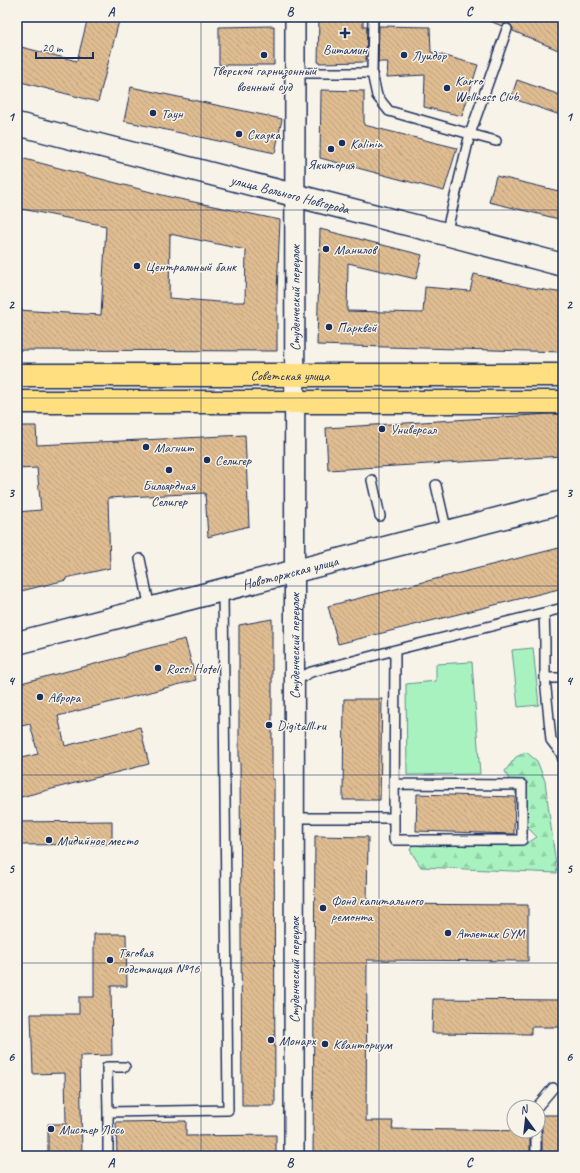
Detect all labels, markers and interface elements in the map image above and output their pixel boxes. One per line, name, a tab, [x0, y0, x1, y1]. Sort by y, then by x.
text: A	[108, 4, 116, 20]
text: B	[287, 4, 295, 20]
text: C	[466, 4, 474, 20]
marker: Витамин	[339, 27, 351, 39]
scale bar	[36, 34, 93, 60]
text: 20 m	[42, 40, 64, 56]
place label: Витамин	[323, 41, 368, 58]
place label: Луидор	[412, 47, 447, 64]
marker: Тверской гарнизонный военный суд	[259, 50, 269, 60]
marker: Луидор	[399, 50, 409, 60]
place label: Тверской гарнизонный военный суд	[211, 62, 318, 95]
place label: Karro Wellness Club	[455, 72, 520, 105]
marker: Karro Wellness Club	[442, 83, 452, 93]
place label: Таун	[161, 105, 184, 122]
marker: Таун	[148, 108, 158, 118]
text: 1	[8, 109, 16, 125]
text: 1	[566, 109, 574, 125]
place label: Сказка	[247, 126, 281, 143]
marker: Сказка	[234, 129, 244, 139]
place label: Kalinin	[350, 135, 383, 152]
marker: Kalinin	[337, 138, 347, 148]
marker: Якитория	[326, 144, 336, 154]
place label: Якитория	[308, 156, 355, 173]
street label: улица Вольного Новгорода	[228, 171, 352, 218]
place label: Манилов	[334, 241, 379, 258]
street label: Студенческий переулок	[287, 243, 304, 351]
marker: Манилов	[321, 244, 331, 254]
place label: Центральный банк	[145, 258, 237, 275]
marker: Центральный банк	[132, 261, 142, 271]
text: 2	[8, 297, 15, 313]
text: 2	[566, 297, 573, 313]
place label: Парквей	[337, 319, 378, 336]
marker: Парквей	[324, 322, 334, 332]
street label: Советская улица	[250, 367, 330, 384]
place label: Универсал	[390, 421, 437, 438]
marker: Универсал	[377, 424, 387, 434]
place label: Магнит	[154, 439, 195, 456]
marker: Магнит	[141, 442, 151, 452]
place label: Селигер	[215, 452, 252, 469]
marker: Селигер	[202, 455, 212, 465]
marker: Бильярдная Селигер	[164, 465, 174, 475]
place label: Бильярдная Селигер	[143, 477, 196, 510]
text: 3	[8, 485, 15, 501]
text: 3	[566, 485, 573, 501]
street label: Новоторжская улица	[240, 552, 341, 593]
street label: Студенческий переулок	[286, 591, 303, 699]
place label: Rossi Hotel	[166, 660, 221, 677]
marker: Rossi Hotel	[153, 663, 163, 673]
text: 4	[8, 673, 16, 689]
text: 4	[566, 673, 574, 689]
place label: Аврора	[48, 689, 82, 706]
marker: Аврора	[35, 692, 45, 702]
place label: Digitalll.ru	[277, 717, 327, 734]
marker: Digitalll.ru	[264, 720, 274, 730]
place label: Мидийное место	[57, 832, 139, 849]
marker: Мидийное место	[44, 835, 54, 845]
text: 5	[8, 861, 15, 877]
text: 5	[566, 861, 573, 877]
place label: Фонд капитального ремонта	[331, 892, 424, 925]
marker: Фонд капитального ремонта	[318, 903, 328, 913]
street label: Студенческий переулок	[286, 915, 303, 1023]
place label: Атлетик GYM	[456, 925, 526, 942]
marker: Атлетик GYM	[443, 928, 453, 938]
place label: Тяговая подстанция №16	[118, 944, 200, 977]
marker: Тяговая подстанция №16	[105, 955, 115, 965]
place label: Монарх	[279, 1032, 317, 1049]
marker: Монарх	[266, 1035, 276, 1045]
place label: Кванториум	[333, 1036, 394, 1053]
marker: Кванториум	[320, 1039, 330, 1049]
text: 6	[8, 1049, 15, 1065]
text: 6	[566, 1049, 573, 1065]
north arrow	[506, 1099, 546, 1139]
text: N	[518, 1101, 531, 1117]
place label: Мистер Лось	[59, 1121, 124, 1138]
marker: Мистер Лось	[46, 1124, 56, 1134]
text: A	[108, 1155, 116, 1171]
text: B	[287, 1155, 295, 1171]
text: C	[466, 1155, 474, 1171]

